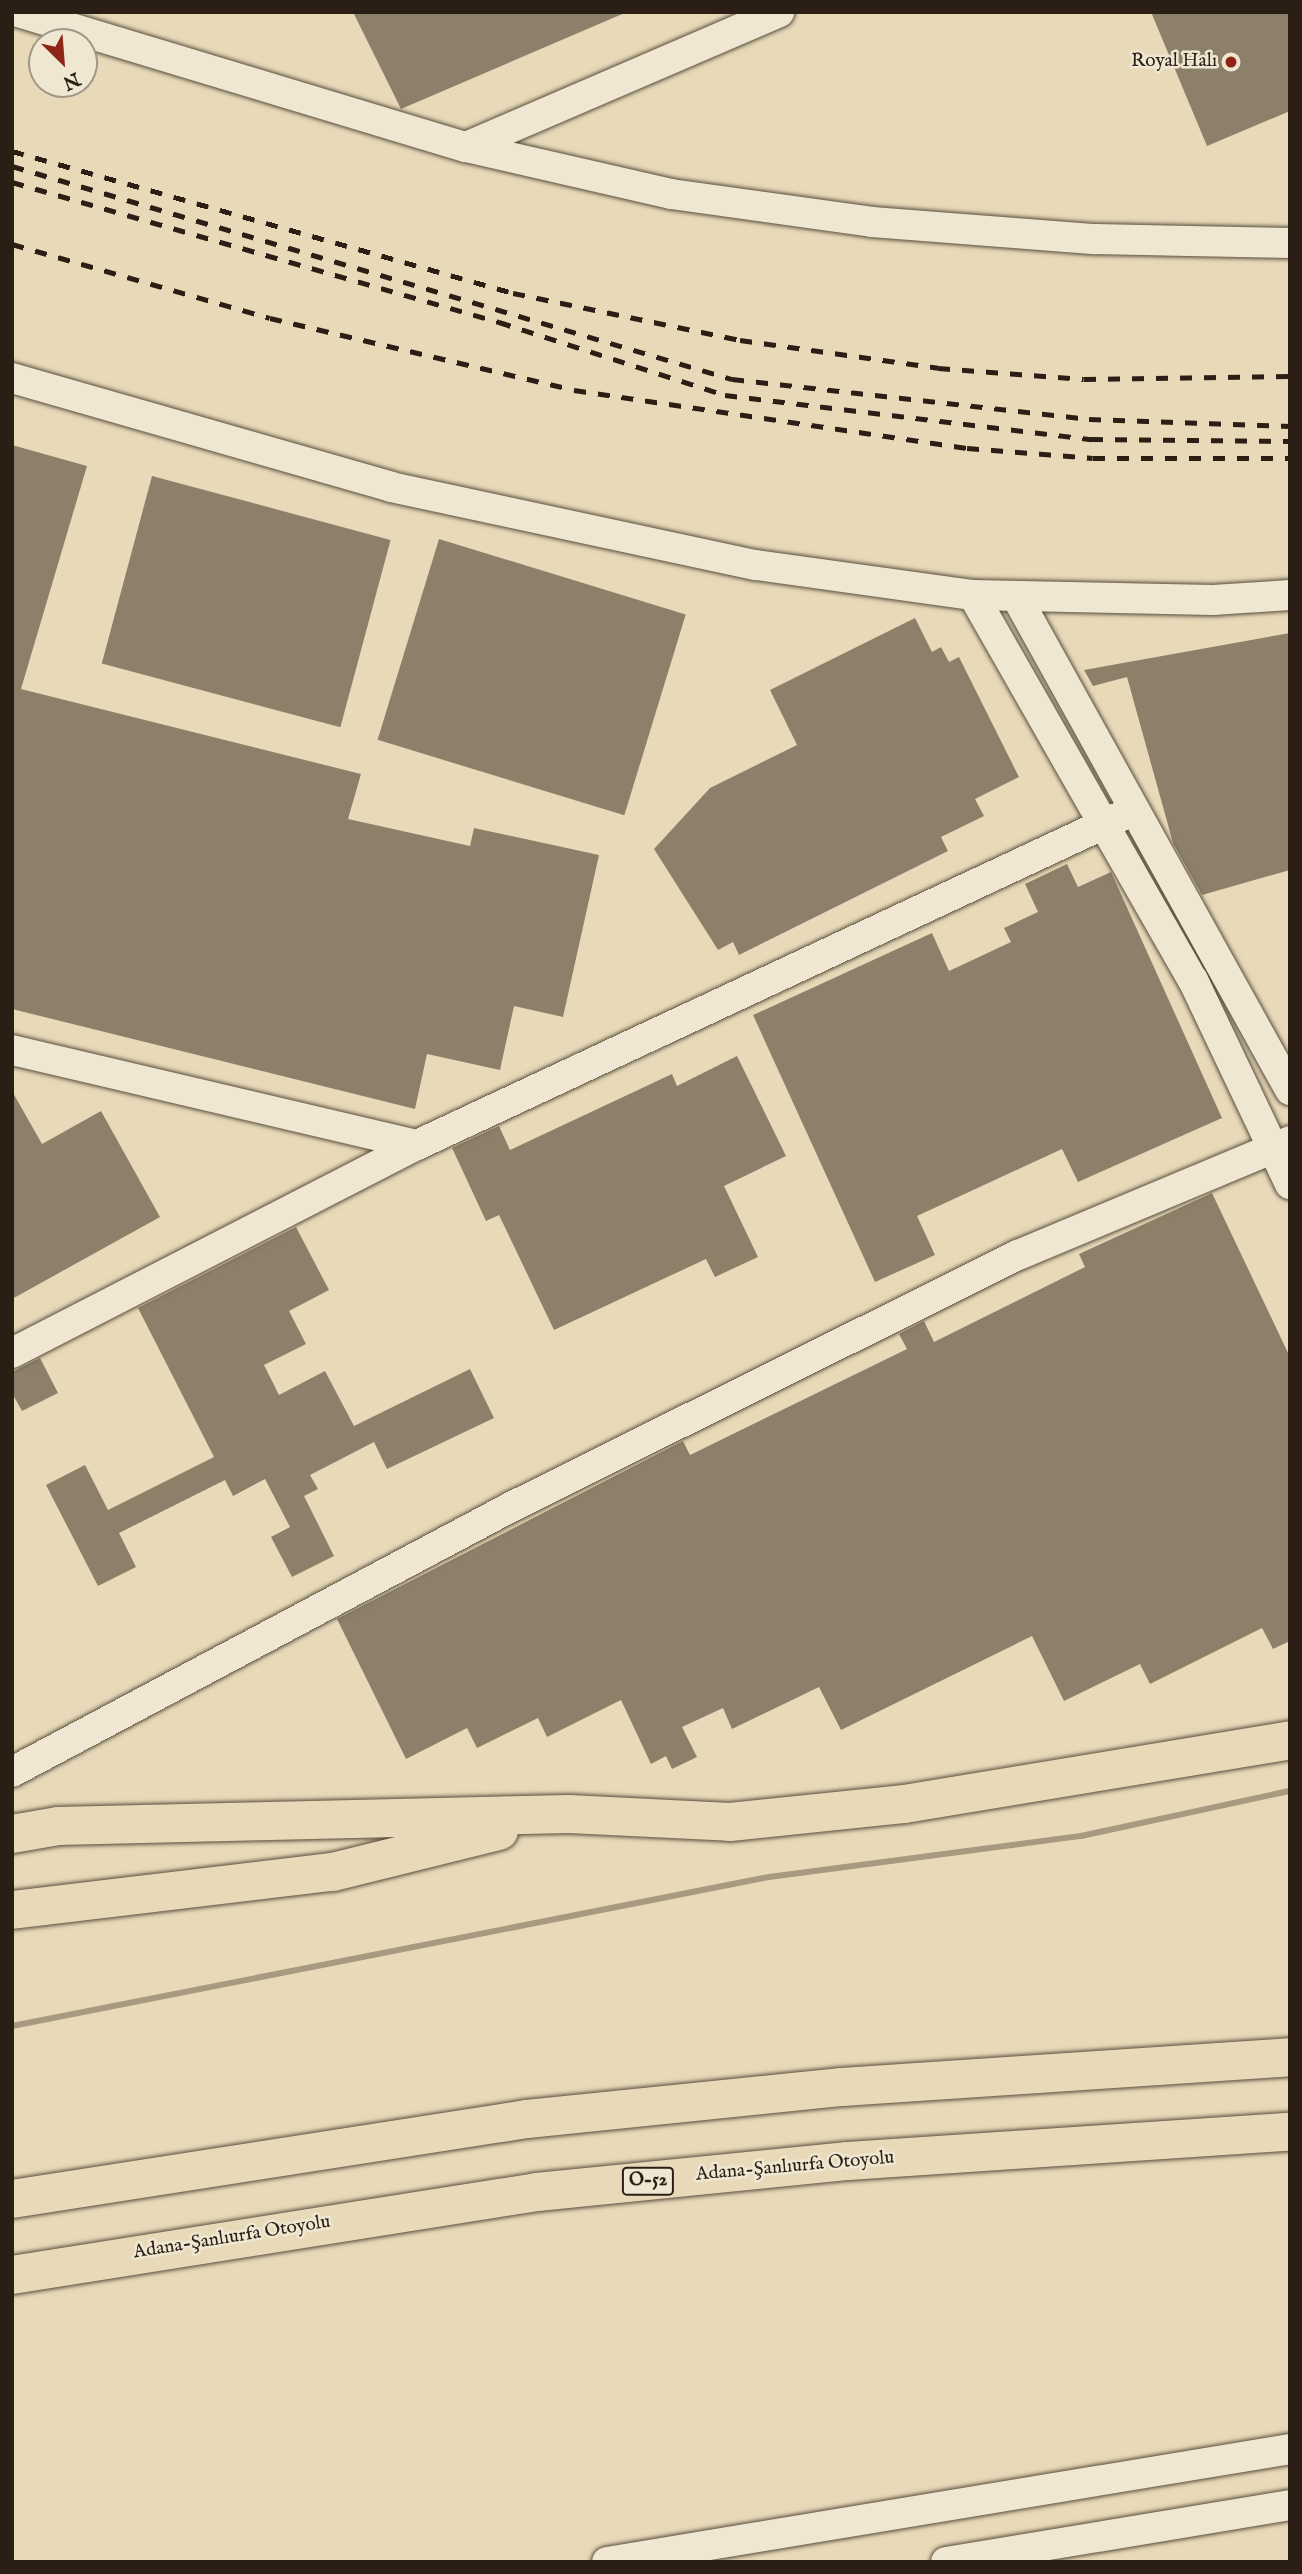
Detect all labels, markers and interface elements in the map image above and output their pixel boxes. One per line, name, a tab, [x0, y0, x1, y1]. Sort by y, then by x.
north arrow	[28, 28, 98, 98]
place label: Royal Halı	[1131, 51, 1217, 73]
marker: Royal Halı	[1223, 54, 1239, 70]
text: N	[59, 66, 84, 95]
street label: Adana-Şanlıurfa Otoyolu	[695, 2147, 895, 2187]
road number: O-52	[622, 2166, 674, 2196]
street label: Adana-Şanlıurfa Otoyolu	[132, 2211, 332, 2265]

